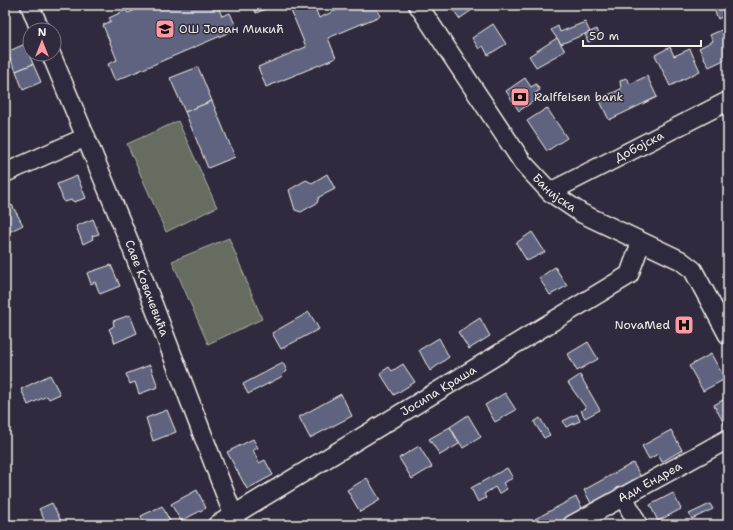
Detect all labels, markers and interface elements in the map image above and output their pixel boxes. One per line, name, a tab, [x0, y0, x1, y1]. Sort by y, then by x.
school or university icon: ОШ Јован Микић	[154, 18, 176, 40]
place label: ОШ Јован Микић	[179, 21, 284, 37]
north arrow	[22, 22, 62, 62]
scale bar	[583, 22, 701, 48]
text: N	[38, 25, 47, 40]
text: 50 m	[589, 28, 619, 44]
bank icon: Raiffeisen bank	[509, 86, 531, 108]
place label: Raiffeisen bank	[534, 89, 624, 105]
street label: Добојска	[612, 127, 667, 166]
street label: Банијска	[529, 170, 580, 216]
street label: Саве Ковачевића	[121, 237, 173, 339]
hospital icon: NovaMed	[673, 314, 695, 336]
place label: NovaMed	[614, 317, 670, 333]
street label: Јосипа Краша	[398, 361, 480, 420]
street label: Ади Ендреа	[615, 458, 685, 506]

